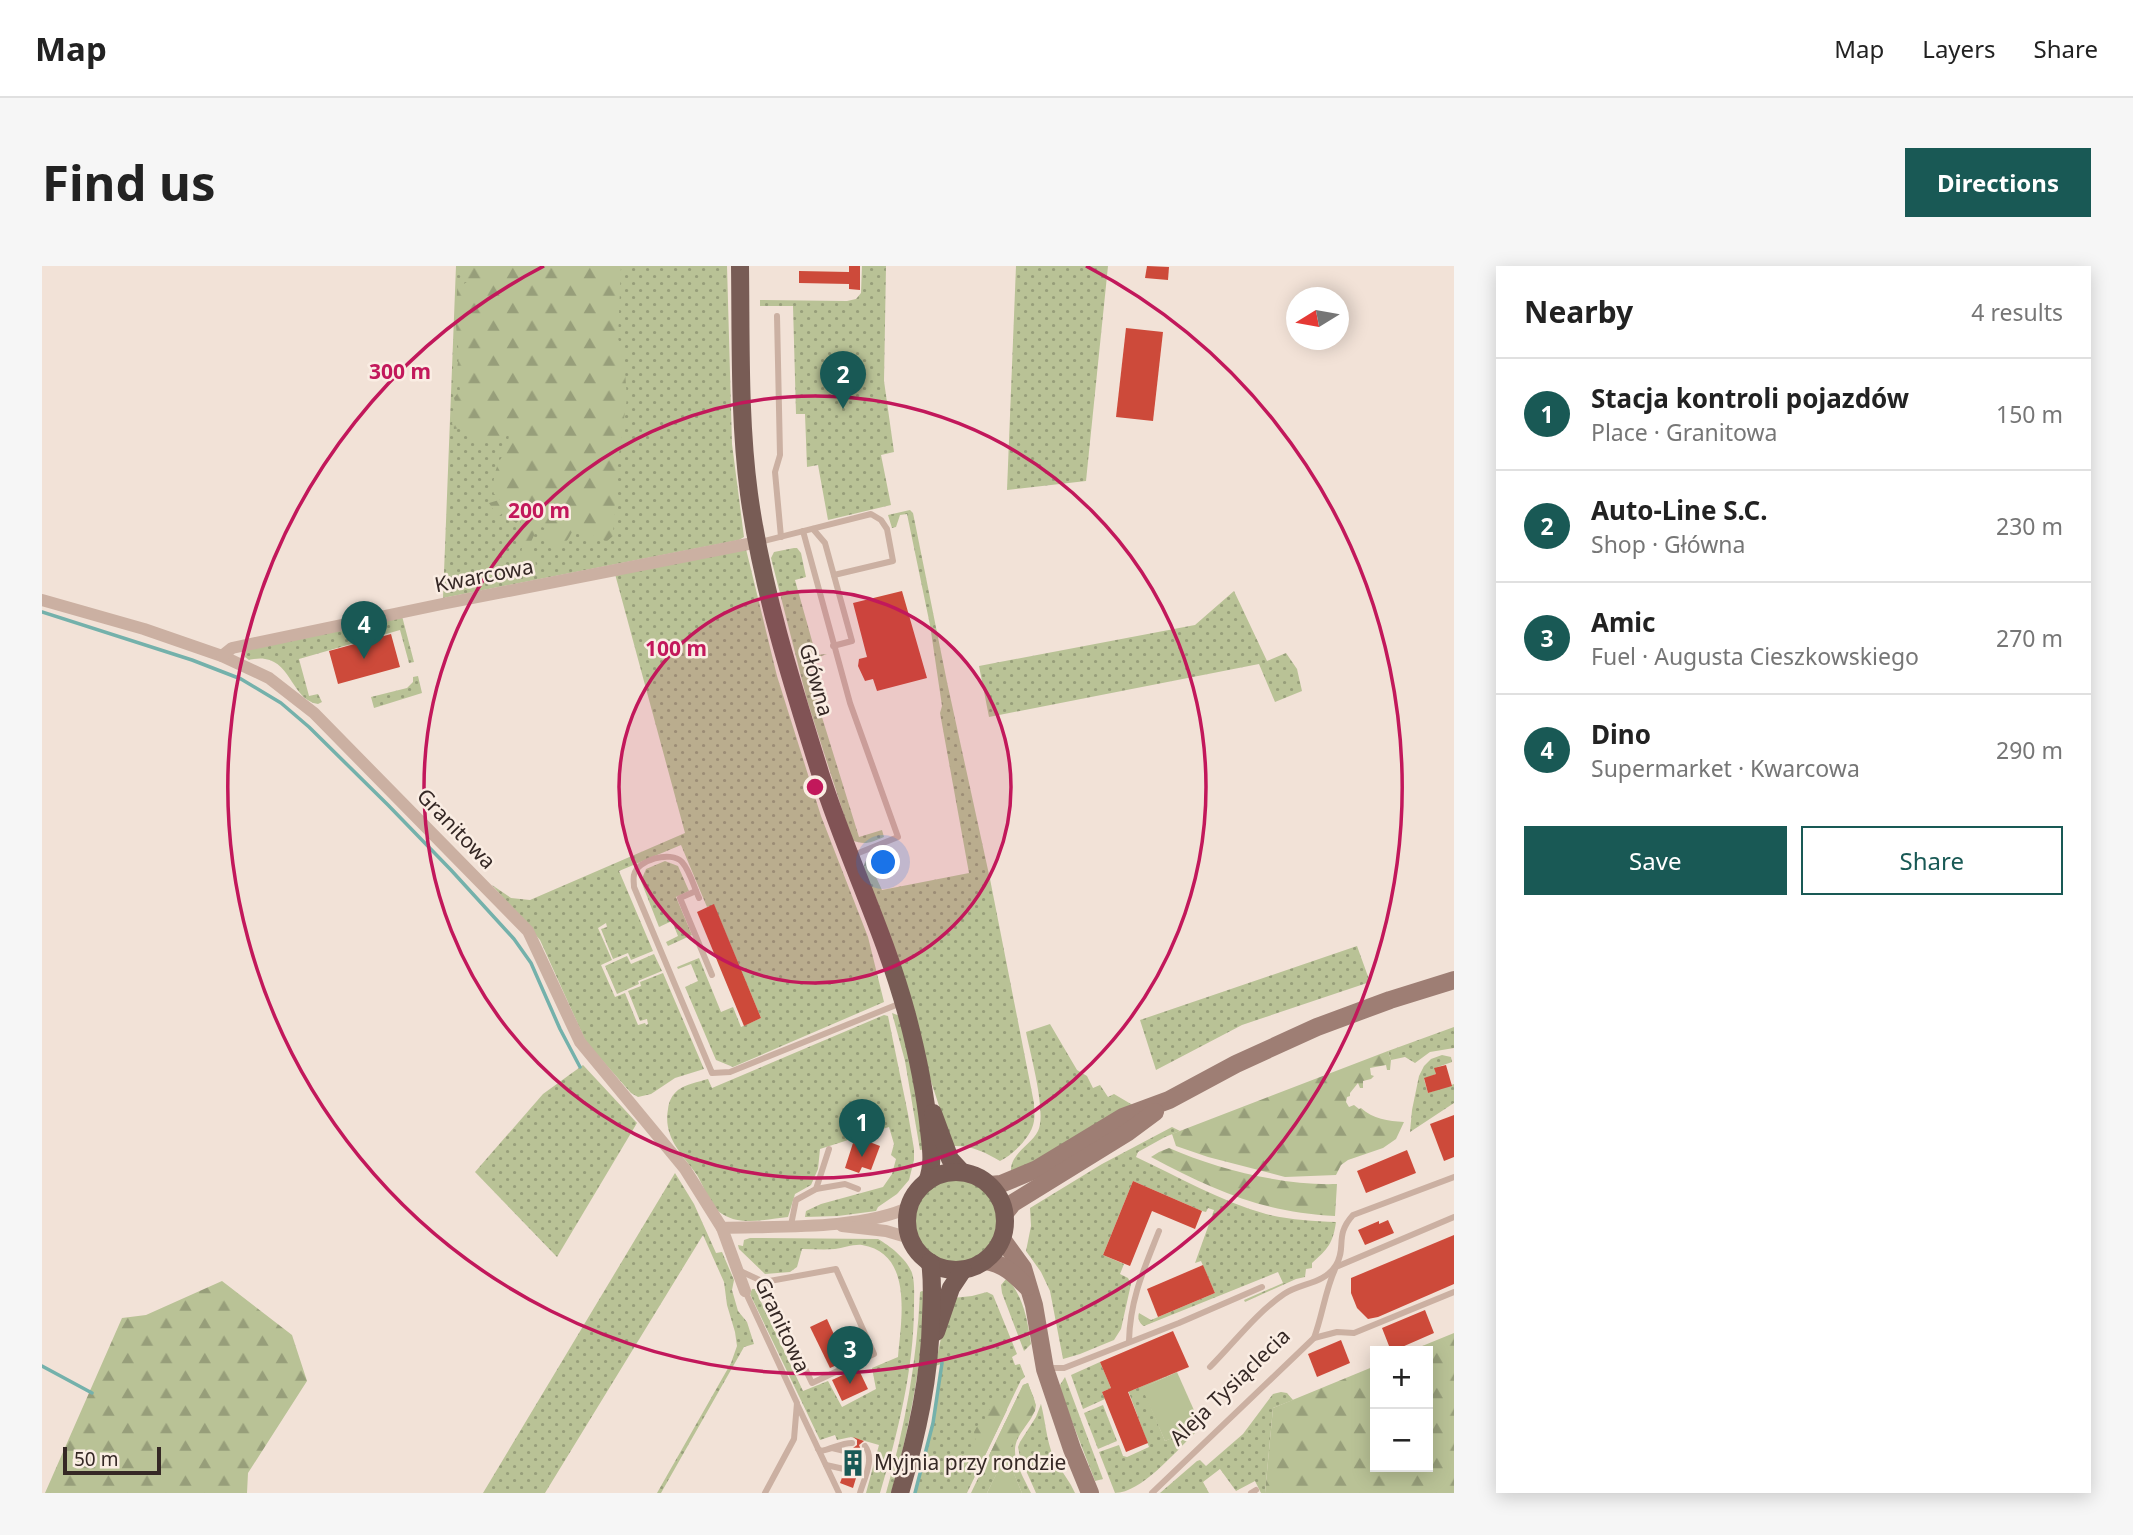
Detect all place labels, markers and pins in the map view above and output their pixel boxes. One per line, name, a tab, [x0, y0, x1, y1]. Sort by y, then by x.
pin: 2	[820, 351, 866, 409]
pin: 4	[341, 601, 387, 659]
centre of rings	[803, 775, 827, 799]
pin: 1	[839, 1099, 885, 1157]
pin: 3	[827, 1326, 873, 1384]
building icon: Myjnia przy rondzie	[838, 1448, 868, 1478]
place label: Myjnia przy rondzie	[874, 1448, 1066, 1476]

